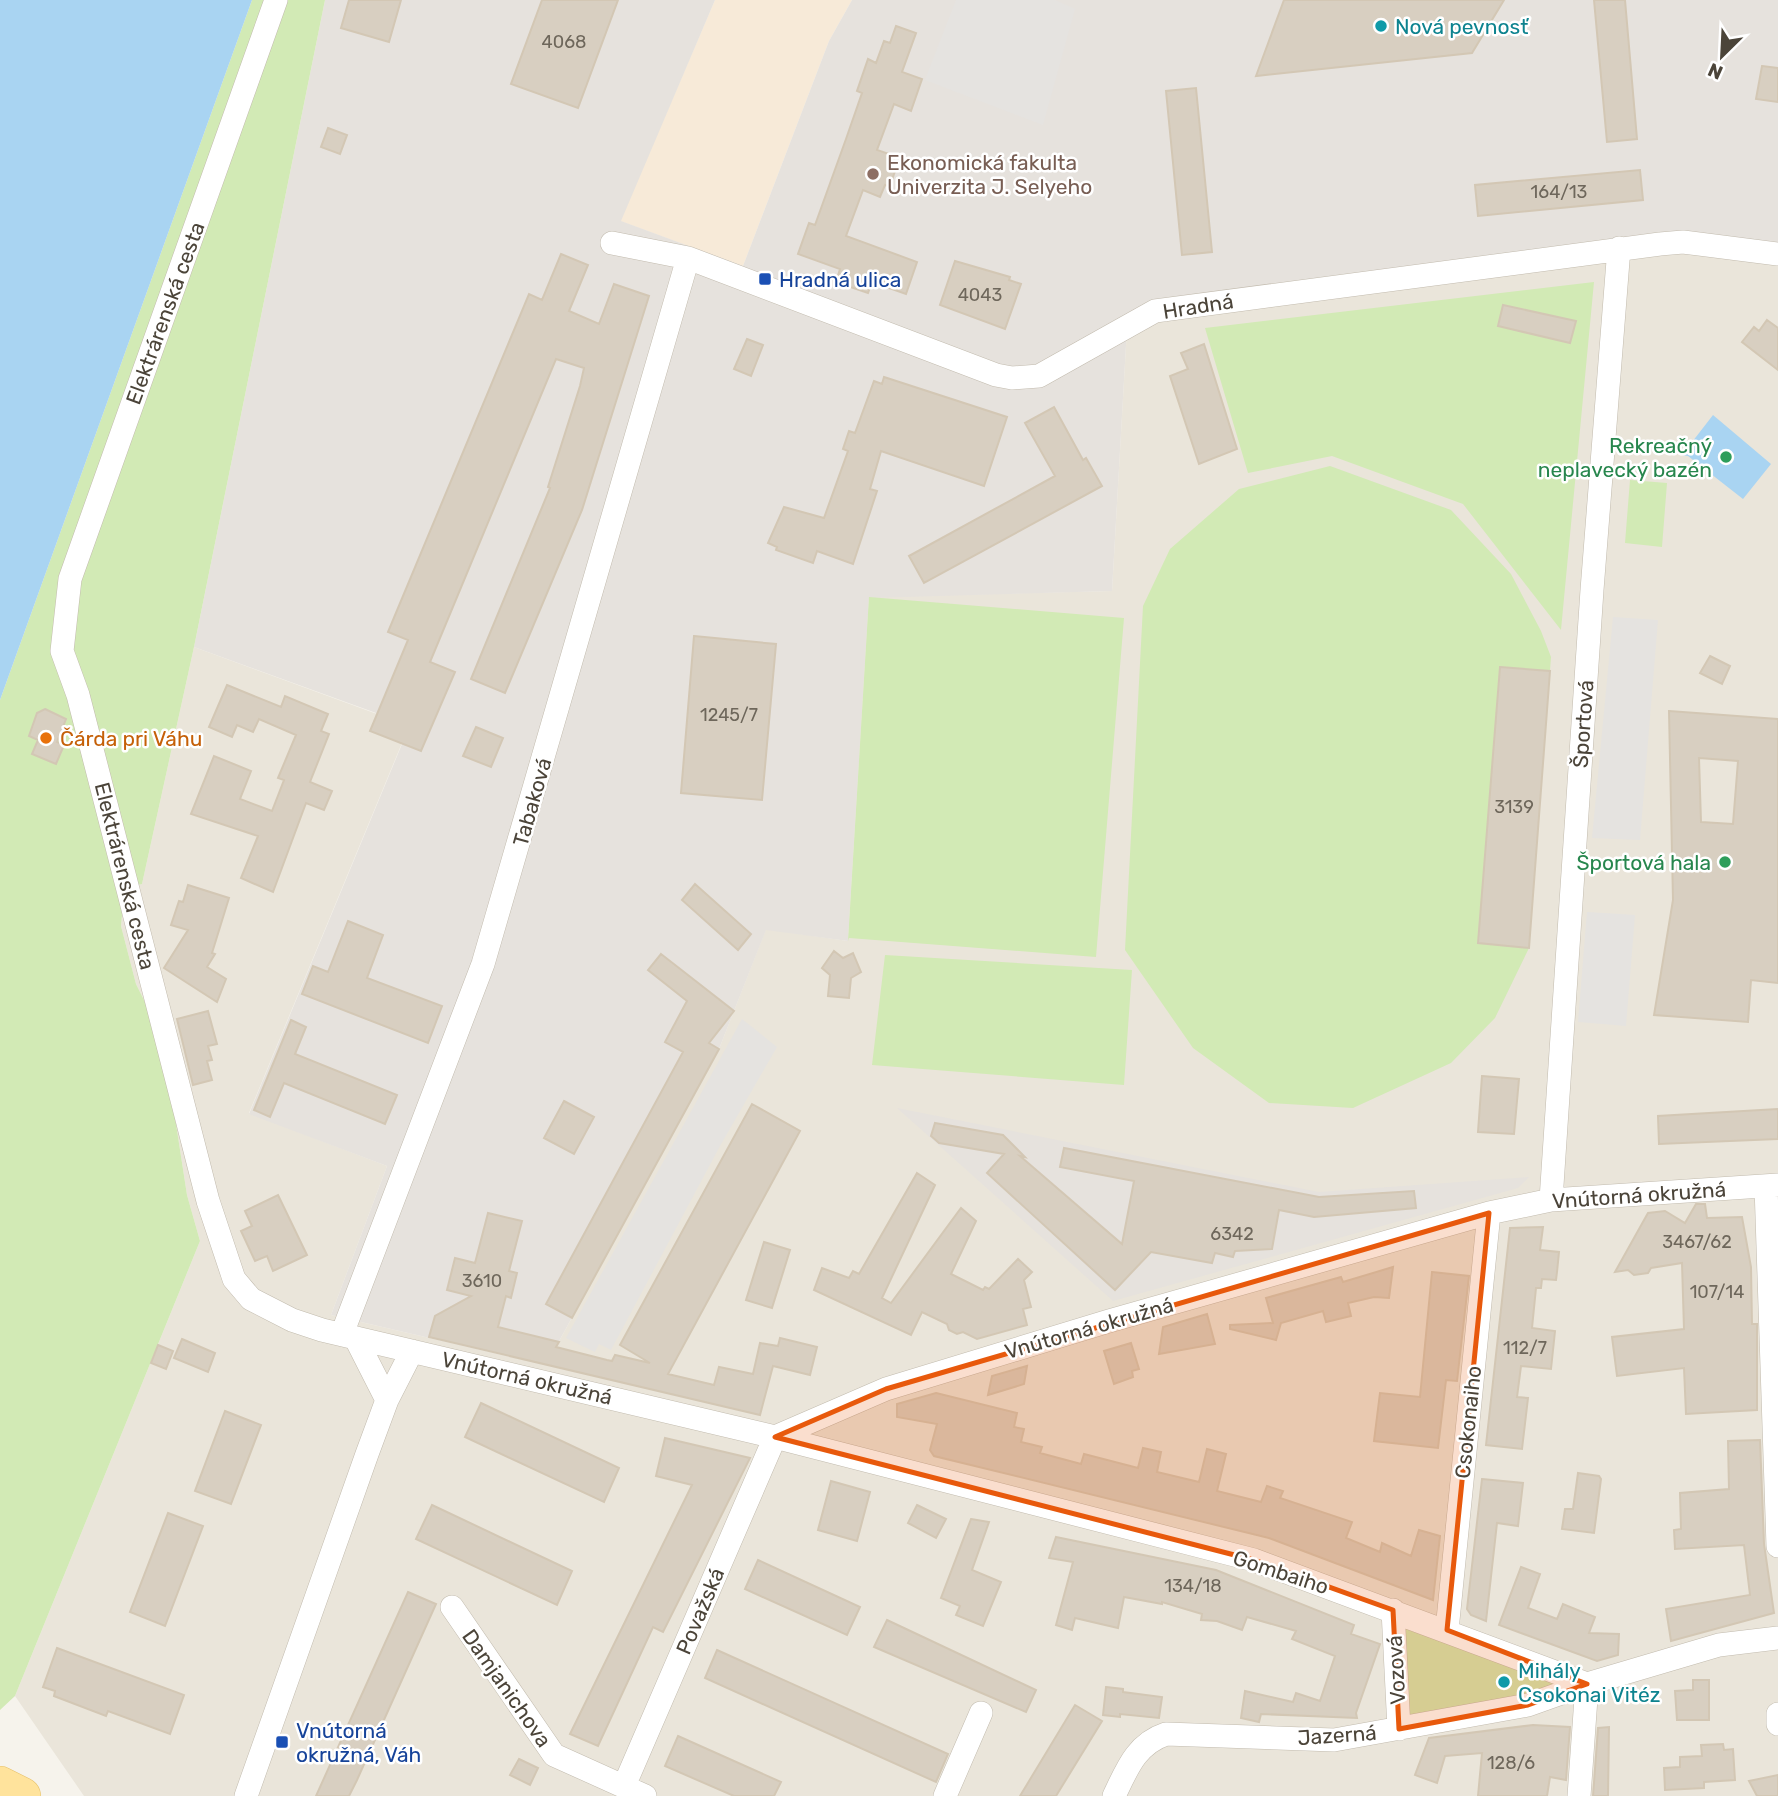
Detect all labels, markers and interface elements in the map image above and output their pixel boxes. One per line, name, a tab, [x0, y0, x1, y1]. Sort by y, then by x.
place label: Nová pevnosť	[1395, 14, 1529, 39]
marker: Nová pevnosť	[1373, 18, 1389, 34]
north arrow	[1687, 21, 1757, 91]
house number: 4068	[542, 31, 586, 53]
text: N	[1704, 58, 1726, 84]
place label: Ekonomická fakulta Univerzita J. Selyeho	[887, 150, 1092, 199]
marker: Ekonomická fakulta Univerzita J. Selyeho	[865, 166, 881, 182]
house number: 164/13	[1531, 181, 1587, 203]
street label: Elektrárenská cesta	[120, 218, 210, 408]
place label: Hradná ulica	[779, 267, 901, 292]
marker: Hradná ulica	[757, 271, 773, 287]
house number: 4043	[958, 284, 1002, 306]
street label: Hradná	[1161, 288, 1235, 324]
place label: Rekreačný neplavecký bazén	[1538, 433, 1712, 482]
marker: Rekreačný neplavecký bazén	[1718, 449, 1734, 465]
street label: Športová	[1567, 679, 1599, 769]
house number: 1245/7	[700, 704, 758, 726]
place label: Čárda pri Váhu	[60, 726, 202, 751]
marker: Čárda pri Váhu	[38, 730, 54, 746]
street label: Tabaková	[507, 755, 557, 849]
street label: Elektrárenská cesta	[90, 780, 160, 972]
house number: 3139	[1494, 796, 1534, 818]
place label: Športová hala	[1576, 850, 1711, 875]
marker: Športová hala	[1717, 854, 1733, 870]
street label: Vnútorná okružná	[1551, 1176, 1727, 1214]
house number: 6342	[1210, 1223, 1254, 1245]
house number: 3467/62	[1662, 1231, 1732, 1253]
house number: 3610	[462, 1270, 502, 1292]
house number: 107/14	[1690, 1281, 1744, 1303]
street label: Vnútorná okružná	[1002, 1292, 1176, 1364]
house number: 112/7	[1503, 1337, 1547, 1359]
street label: Vnútorná okružná	[439, 1346, 615, 1410]
street label: Csokonaiho	[1450, 1364, 1486, 1480]
street label: Gombaiho	[1230, 1545, 1332, 1599]
street label: Považská	[671, 1564, 729, 1658]
house number: 134/18	[1164, 1575, 1222, 1597]
street label: Damjanichova	[457, 1624, 557, 1752]
street label: Vozová	[1382, 1635, 1410, 1705]
place label: Mihály Csokonai Vitéz	[1518, 1658, 1661, 1707]
marker: Mihály Csokonai Vitéz	[1496, 1674, 1512, 1690]
place label: Vnútorná okružná, Váh	[296, 1718, 421, 1767]
street label: Jazerná	[1297, 1720, 1377, 1750]
marker: Vnútorná okružná, Váh	[274, 1734, 290, 1750]
house number: 128/6	[1487, 1752, 1535, 1774]

